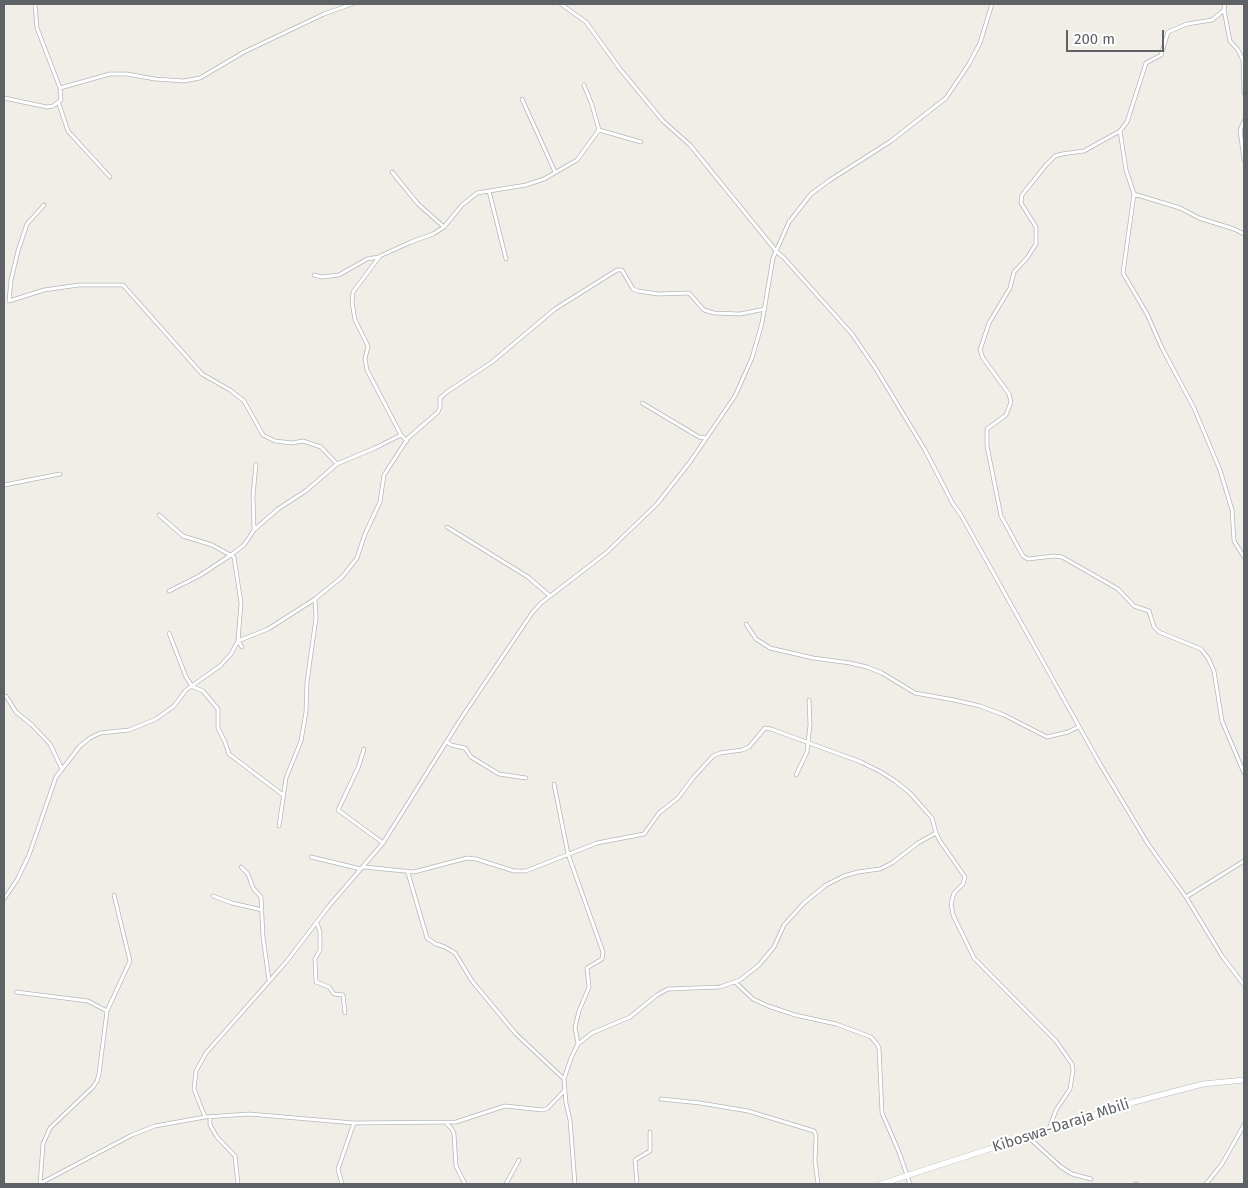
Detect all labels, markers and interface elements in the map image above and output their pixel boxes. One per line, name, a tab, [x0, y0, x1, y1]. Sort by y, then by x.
scale bar	[1068, 20, 1166, 52]
text: 200 m	[1074, 30, 1115, 48]
street label: Kiboswa-Daraja Mbili	[990, 1095, 1132, 1157]

